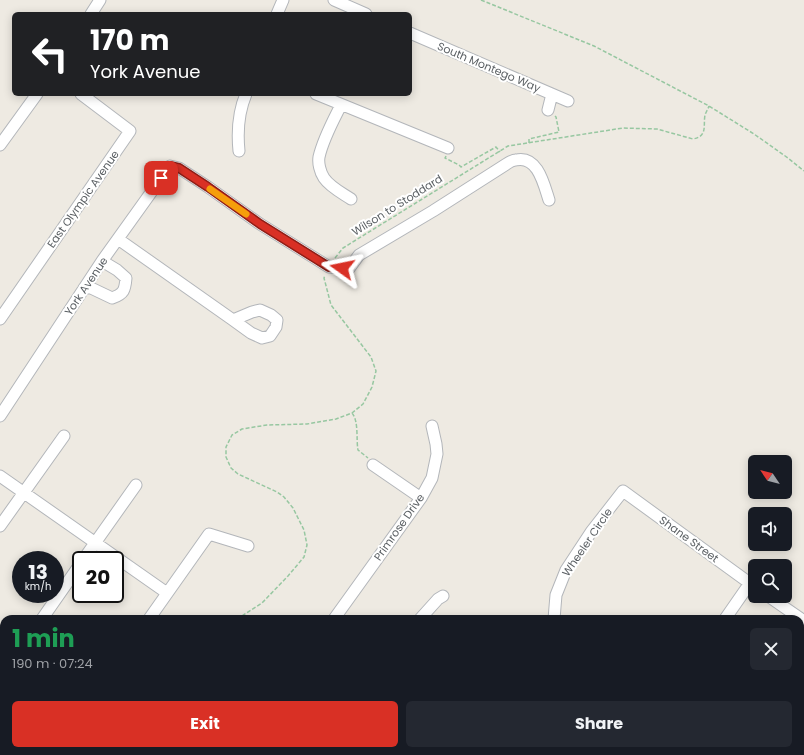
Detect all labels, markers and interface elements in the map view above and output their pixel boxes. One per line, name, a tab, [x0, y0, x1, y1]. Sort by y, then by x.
text: 170 m	[90, 21, 169, 60]
icon: left	[24, 28, 76, 80]
street label: South Montego Way	[435, 38, 544, 96]
text: York Avenue	[90, 59, 200, 84]
street label: East Olympic Avenue	[43, 147, 123, 251]
pin	[144, 161, 178, 195]
icon: arrive	[150, 167, 172, 189]
street label: Wilson to Stoddard	[349, 171, 445, 239]
position arrow	[321, 247, 363, 289]
street label: York Avenue	[60, 253, 112, 318]
north arrow	[748, 455, 792, 499]
map controls	[748, 455, 792, 603]
street label: Primrose Drive	[370, 490, 428, 564]
street label: Wheeler Circle	[558, 504, 616, 579]
button: sound	[748, 507, 792, 551]
street label: Shane Street	[656, 512, 722, 566]
speed limit sign: 20	[72, 551, 124, 603]
text: 13	[28, 558, 48, 586]
button: search	[748, 559, 792, 603]
text: km/h	[25, 579, 51, 594]
text: 1 min	[12, 622, 75, 655]
button: close	[750, 628, 792, 670]
text: 190 m · 07:24	[12, 654, 93, 673]
button: Exit	[12, 701, 398, 747]
button: Share	[406, 701, 792, 747]

